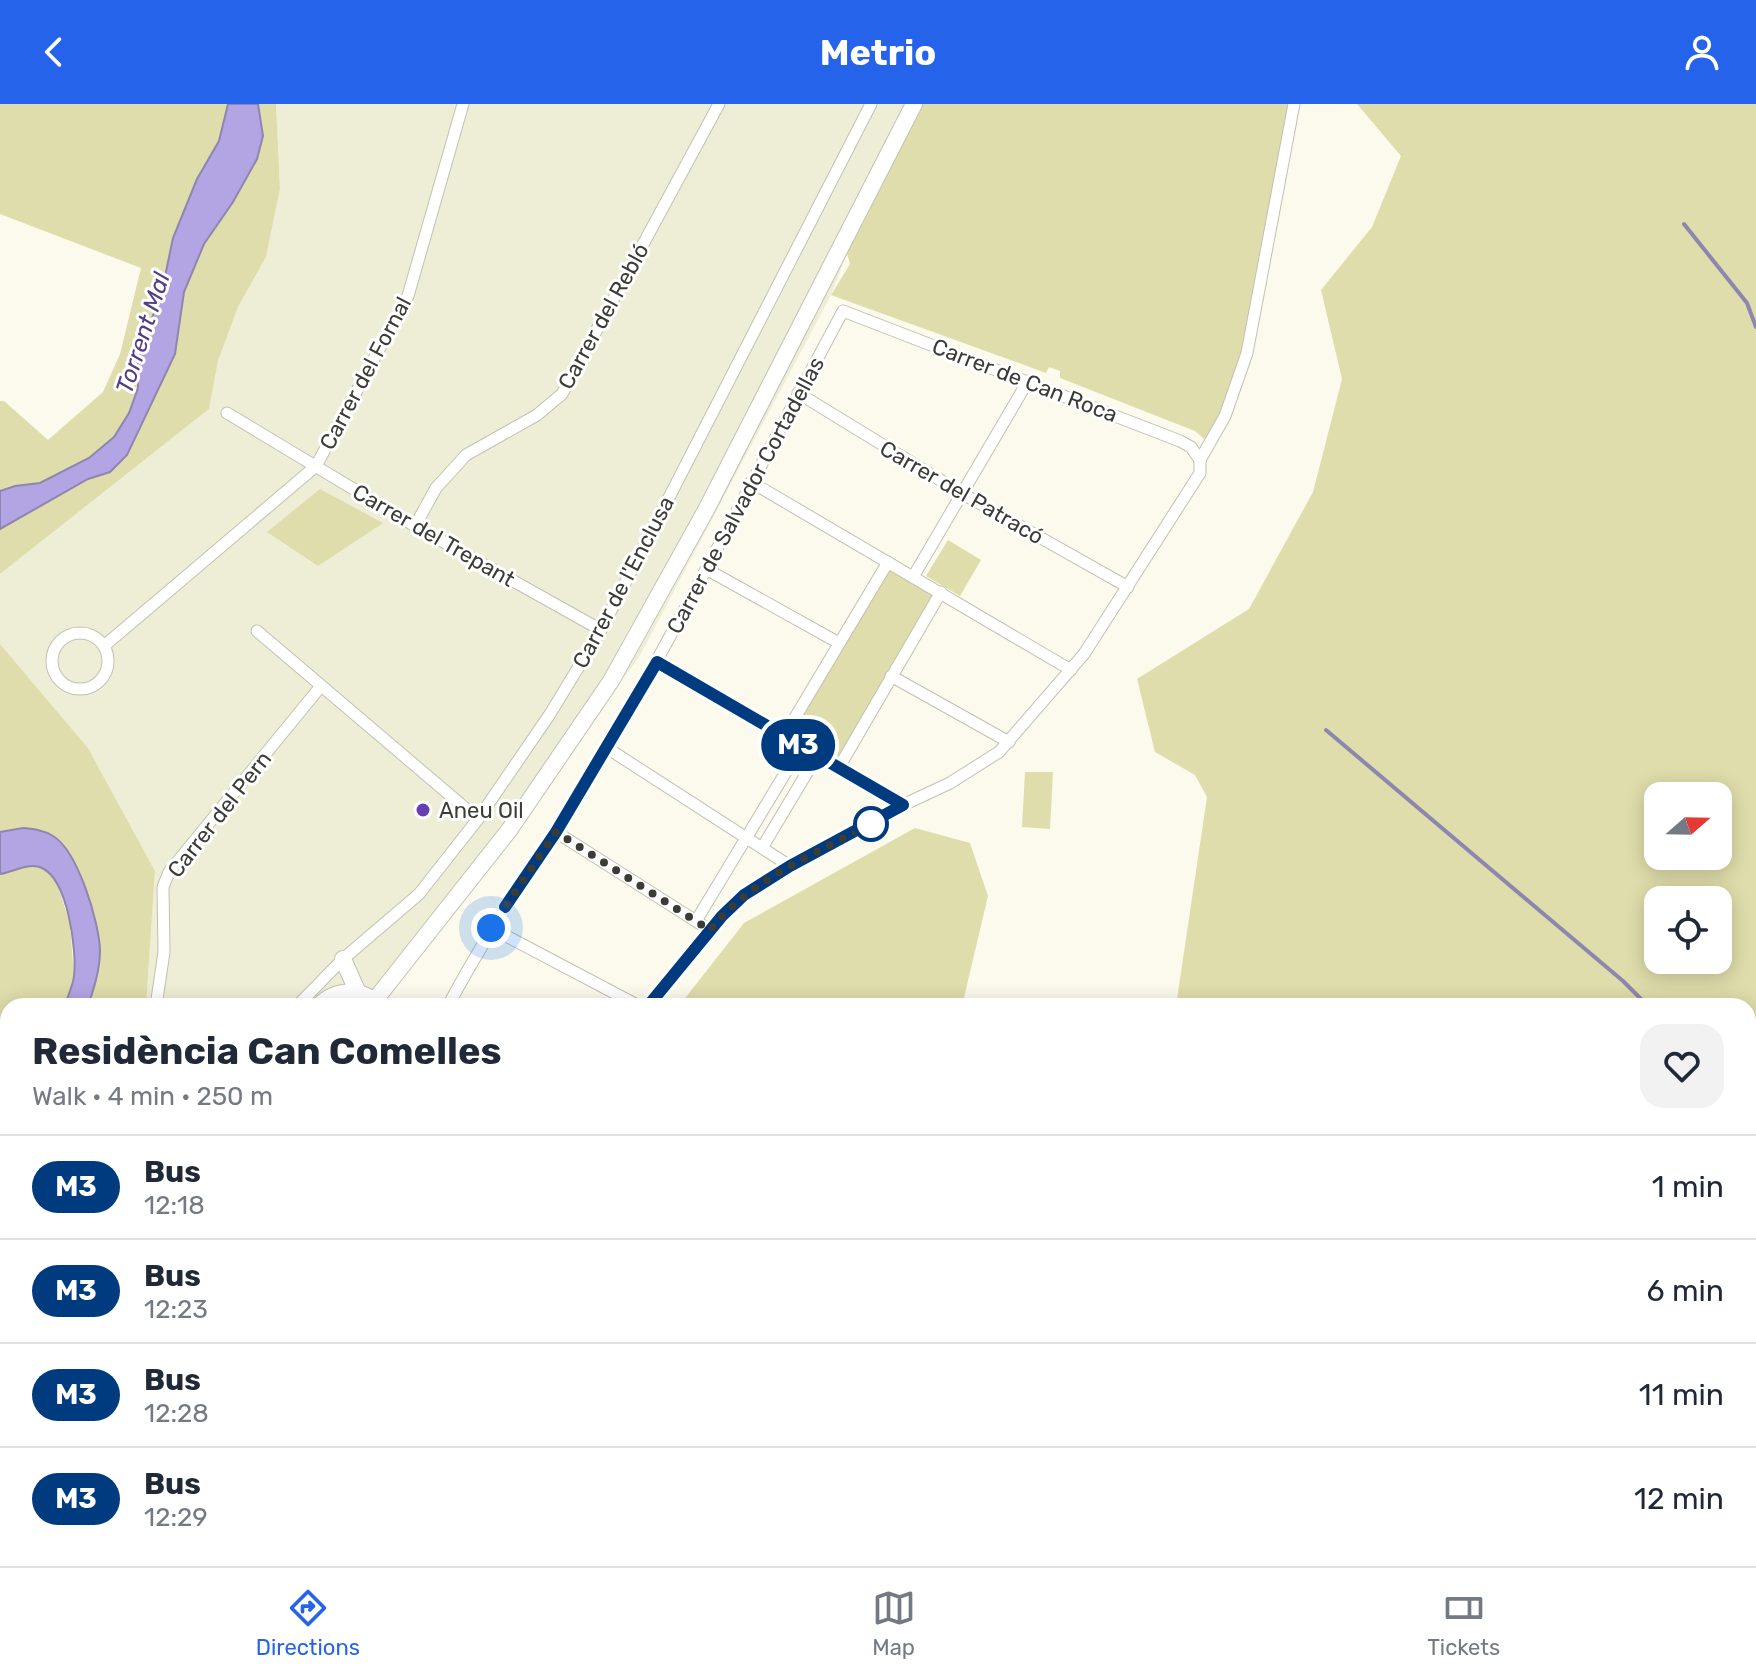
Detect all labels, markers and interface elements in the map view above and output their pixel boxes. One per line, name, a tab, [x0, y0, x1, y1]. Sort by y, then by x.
icon: back	[32, 30, 76, 74]
icon: person	[1680, 30, 1724, 74]
text: Metrio	[820, 31, 936, 74]
street label: Carrer del Rebló	[552, 239, 655, 394]
water label: Torrent Mal	[110, 268, 176, 397]
street label: Carrer del Fornal	[314, 292, 417, 454]
street label: Carrer de Can Roca	[928, 333, 1121, 428]
street label: Carrer de Salvador Cortadellas	[661, 352, 830, 638]
street label: Carrer del Patracó	[875, 435, 1048, 550]
street label: Carrer del Trepant	[348, 478, 520, 593]
street label: Carrer de l'Enclusa	[567, 492, 680, 673]
line badge: M3	[762, 719, 834, 771]
text: M3	[777, 728, 819, 761]
street label: Carrer del Pern	[162, 746, 277, 883]
north arrow	[1644, 782, 1732, 870]
map controls	[1644, 782, 1732, 974]
place label: Aneu Oil	[439, 797, 524, 824]
marker: Aneu Oil	[414, 801, 432, 819]
unlabelled marker	[854, 807, 888, 841]
button: locate	[1644, 886, 1732, 974]
your location	[471, 908, 511, 948]
button: heart	[1640, 1024, 1724, 1108]
text: Residència Can Comelles	[32, 1028, 501, 1074]
text: Walk · 4 min · 250 m	[32, 1081, 273, 1112]
text: Bus	[144, 1154, 201, 1190]
text: 1 min	[1652, 1169, 1724, 1205]
text: M3	[55, 1170, 97, 1203]
text: 12:18	[144, 1190, 205, 1221]
text: Bus	[144, 1258, 201, 1294]
text: 6 min	[1646, 1273, 1724, 1309]
text: M3	[55, 1274, 97, 1307]
text: 12:23	[144, 1294, 208, 1325]
text: Bus	[144, 1362, 201, 1398]
text: 11 min	[1639, 1377, 1724, 1413]
text: M3	[55, 1378, 97, 1411]
text: 12:28	[144, 1398, 209, 1429]
text: Bus	[144, 1466, 201, 1502]
text: 12 min	[1634, 1481, 1724, 1517]
text: M3	[55, 1482, 97, 1515]
text: 12:29	[144, 1502, 208, 1533]
tab: Directions	[256, 1586, 360, 1661]
tab: Map	[872, 1586, 916, 1661]
tab: Tickets	[1427, 1586, 1500, 1661]

